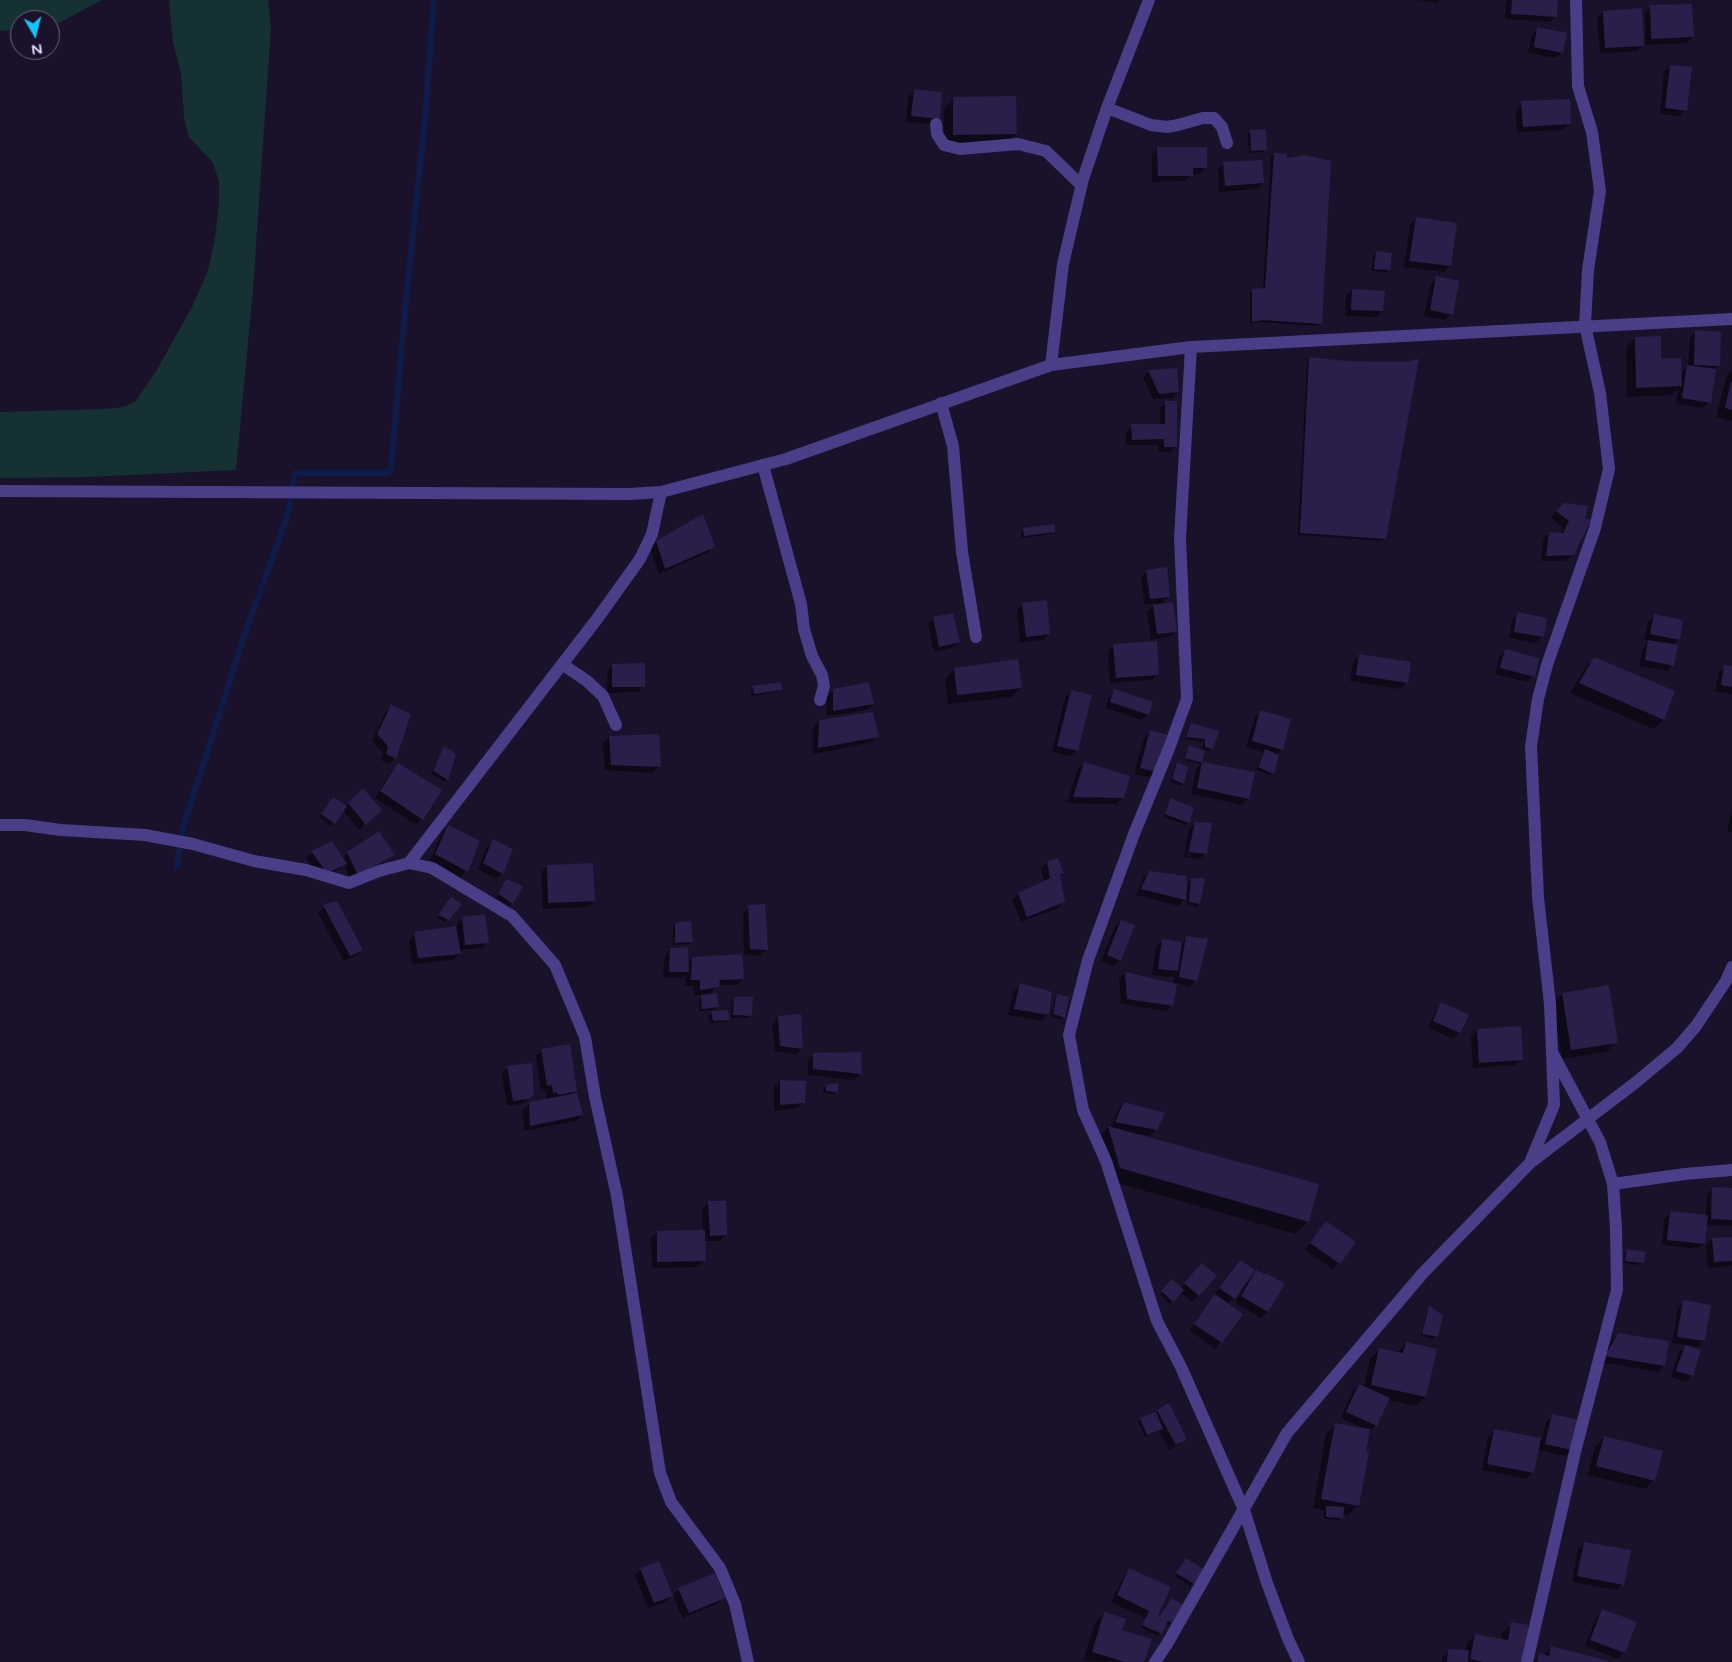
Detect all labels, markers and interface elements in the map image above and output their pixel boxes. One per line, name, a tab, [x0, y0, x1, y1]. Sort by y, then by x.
north arrow	[10, 10, 60, 60]
text: N	[30, 40, 44, 59]

